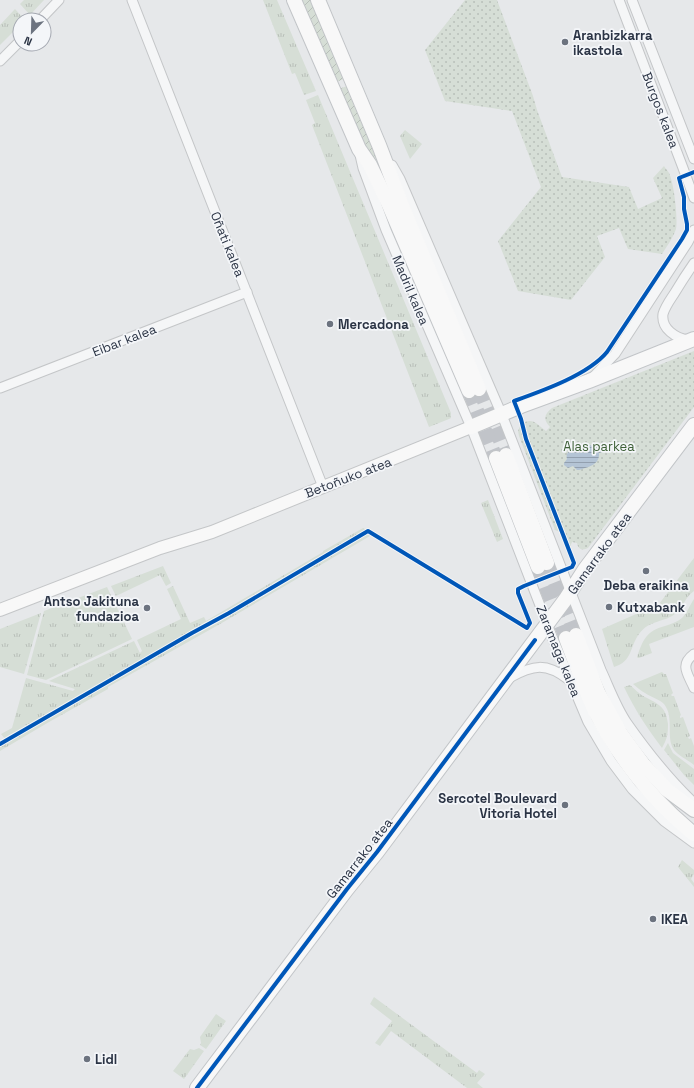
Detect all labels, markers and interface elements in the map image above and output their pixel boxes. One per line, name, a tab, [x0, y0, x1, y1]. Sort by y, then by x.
north arrow	[12, 12, 52, 52]
place label: Aranbizkarra ikastola	[573, 27, 653, 59]
text: N	[22, 33, 34, 49]
marker: Aranbizkarra ikastola	[560, 37, 570, 47]
street label: Burgos kalea	[638, 70, 683, 151]
street label: Oñati kalea	[207, 209, 249, 280]
street label: Madril kalea	[388, 253, 433, 328]
place label: Mercadona	[338, 316, 409, 333]
marker: Mercadona	[325, 319, 335, 329]
street label: Eibar kalea	[90, 320, 159, 360]
park label: Alas parkea	[563, 438, 635, 455]
street label: Betoñuko atea	[302, 453, 394, 502]
street label: Gamarrako atea	[564, 508, 635, 598]
marker: Deba eraikina	[641, 566, 651, 576]
place label: Deba eraikina	[603, 577, 689, 594]
place label: Antso Jakituna fundazioa	[44, 593, 139, 625]
place label: Kutxabank	[617, 599, 686, 616]
marker: Kutxabank	[604, 602, 614, 612]
marker: Antso Jakituna fundazioa	[142, 603, 152, 613]
street label: Zaramaga kalea	[532, 603, 585, 700]
place label: Sercotel Boulevard Vitoria Hotel	[438, 790, 557, 822]
marker: Sercotel Boulevard Vitoria Hotel	[560, 800, 570, 810]
street label: Gamarrako atea	[323, 814, 397, 902]
place label: IKEA	[661, 911, 689, 928]
marker: IKEA	[648, 914, 658, 924]
place label: Lidl	[95, 1051, 117, 1068]
marker: Lidl	[82, 1054, 92, 1064]

